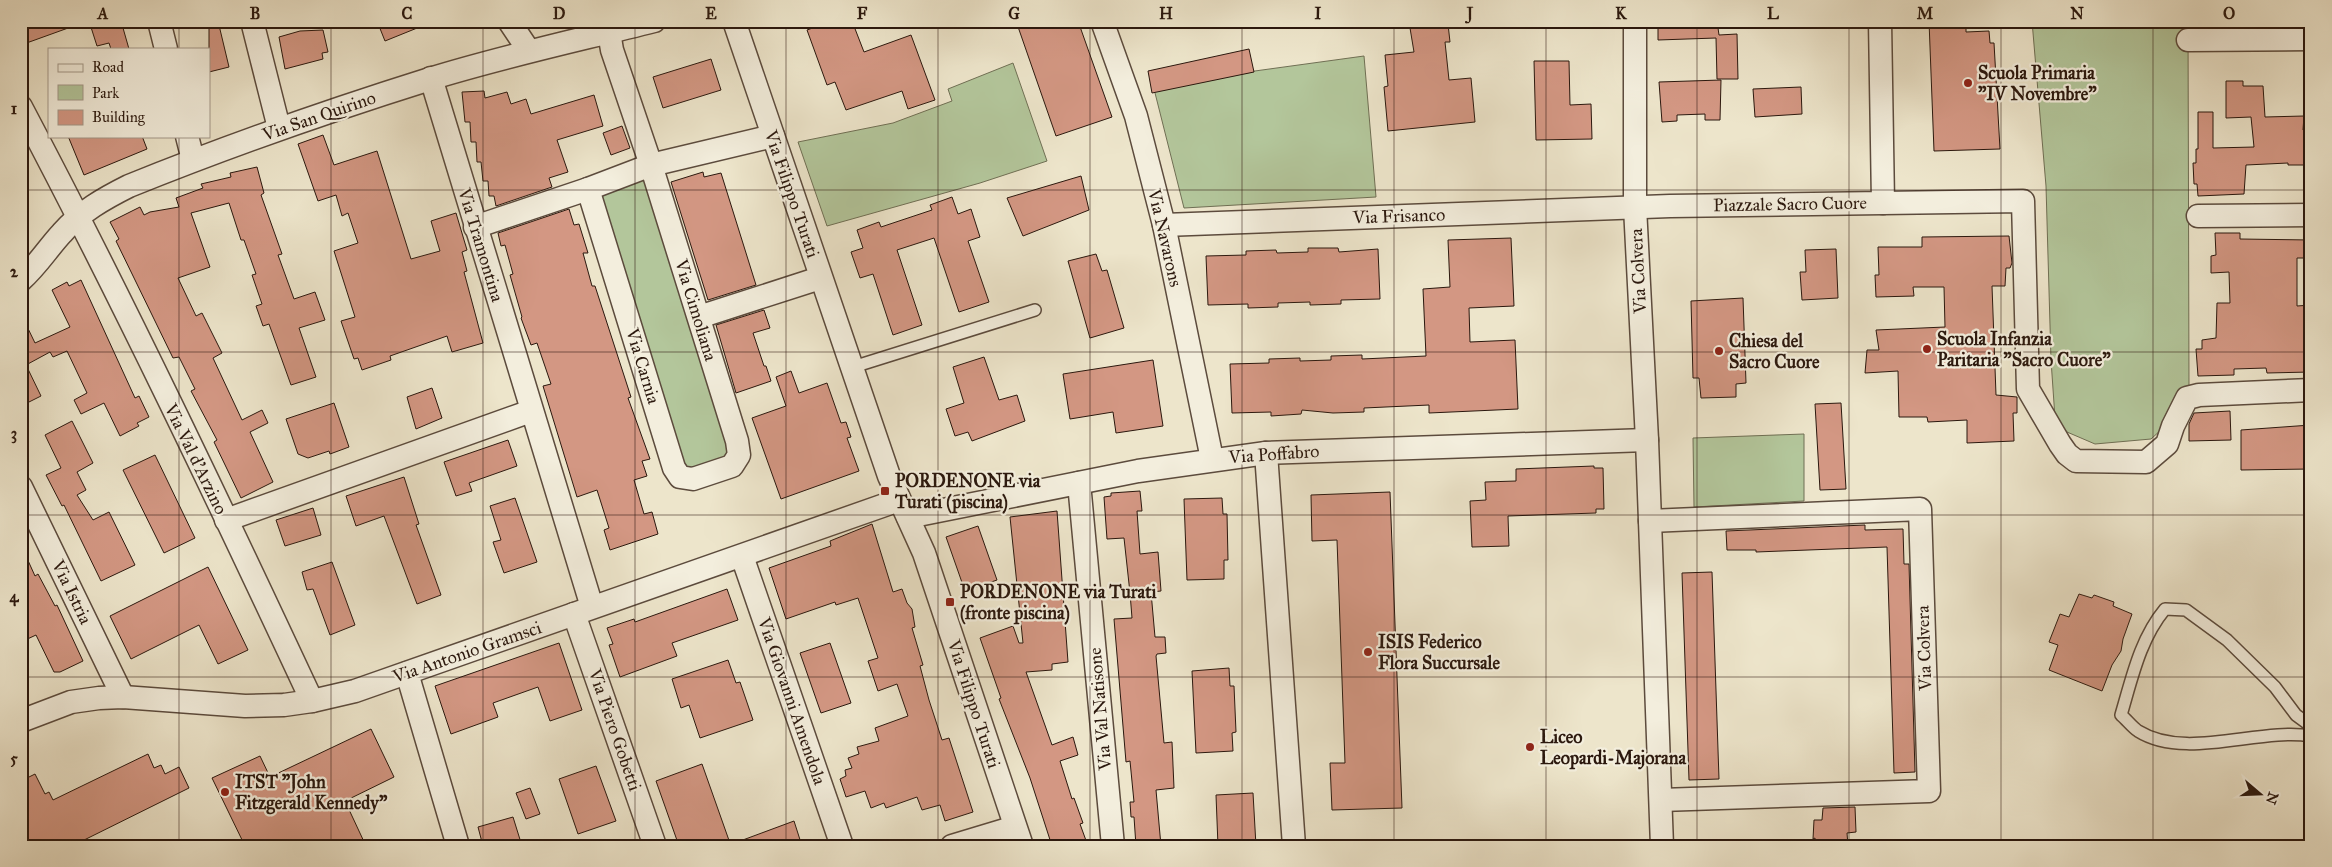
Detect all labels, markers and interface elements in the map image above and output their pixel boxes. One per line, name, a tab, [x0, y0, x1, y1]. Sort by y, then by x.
text: A	[97, 4, 109, 23]
text: B	[250, 4, 260, 23]
text: C	[402, 4, 413, 23]
text: D	[553, 4, 566, 23]
text: E	[705, 4, 717, 23]
text: F	[857, 4, 868, 23]
text: G	[1008, 4, 1020, 23]
text: H	[1159, 4, 1173, 23]
text: I	[1315, 4, 1322, 23]
text: J	[1465, 4, 1474, 24]
text: K	[1615, 4, 1627, 23]
text: L	[1767, 4, 1779, 23]
text: M	[1917, 4, 1934, 23]
text: N	[2070, 4, 2084, 23]
text: O	[2223, 4, 2235, 23]
legend	[48, 48, 210, 138]
text: Road	[92, 58, 124, 76]
place label: Scuola Primaria "IV Novembre"	[1978, 62, 2097, 105]
marker: Scuola Primaria "IV Novembre"	[1962, 77, 1974, 89]
text: Park	[92, 84, 119, 102]
street label: Via San Quirino	[258, 86, 379, 146]
text: 1	[11, 99, 18, 118]
text: Building	[92, 108, 146, 126]
street label: Via Filippo Turati	[759, 126, 824, 261]
street label: Via Tramontina	[453, 185, 509, 305]
street label: Via Navarons	[1143, 186, 1187, 289]
street label: Piazzale Sacro Cuore	[1713, 192, 1867, 216]
street label: Via Frisanco	[1351, 203, 1446, 229]
street label: Via Colvera	[1625, 227, 1651, 315]
street label: Via Cimoliana	[670, 256, 722, 364]
text: 2	[10, 262, 19, 281]
street label: Via Carnia	[621, 325, 665, 407]
place label: Scuola Infanzia Paritaria "Sacro Cuore"	[1937, 328, 2111, 371]
place label: Chiesa del Sacro Cuore	[1729, 330, 1820, 373]
marker: Scuola Infanzia Paritaria "Sacro Cuore"	[1921, 343, 1933, 355]
marker: Chiesa del Sacro Cuore	[1713, 345, 1725, 357]
street label: Via Val d'Arzino	[159, 399, 232, 518]
text: 3	[11, 424, 17, 444]
street label: Via Poffabro	[1227, 440, 1320, 468]
place label: PORDENONE via Turati (piscina)	[894, 470, 1041, 514]
marker: PORDENONE via Turati (piscina)	[879, 485, 891, 497]
street label: Via Istria	[47, 555, 97, 628]
place label: PORDENONE via Turati (fronte piscina)	[960, 581, 1158, 625]
text: 4	[10, 587, 20, 607]
marker: PORDENONE via Turati (fronte piscina)	[944, 596, 956, 608]
street label: Via Colvera	[1912, 605, 1937, 692]
street label: Via Giovanni Amendola	[753, 613, 831, 788]
street label: Via Antonio Gramsci	[389, 616, 544, 688]
place label: ISIS Federico Flora Succursale	[1378, 631, 1500, 674]
street label: Via Filippo Turati	[943, 636, 1005, 771]
marker: ISIS Federico Flora Succursale	[1362, 646, 1374, 658]
street label: Via Val Natisone	[1084, 647, 1116, 772]
street label: Via Piero Gobetti	[583, 665, 646, 794]
place label: Liceo Leopardi-Majorana	[1540, 726, 1686, 770]
marker: Liceo Leopardi-Majorana	[1524, 741, 1536, 753]
text: 5	[10, 749, 18, 768]
north arrow	[2234, 770, 2284, 820]
place label: ITST "John Fitzgerald Kennedy"	[235, 771, 388, 815]
marker: ITST "John Fitzgerald Kennedy"	[219, 786, 231, 798]
text: N	[2262, 790, 2282, 807]

